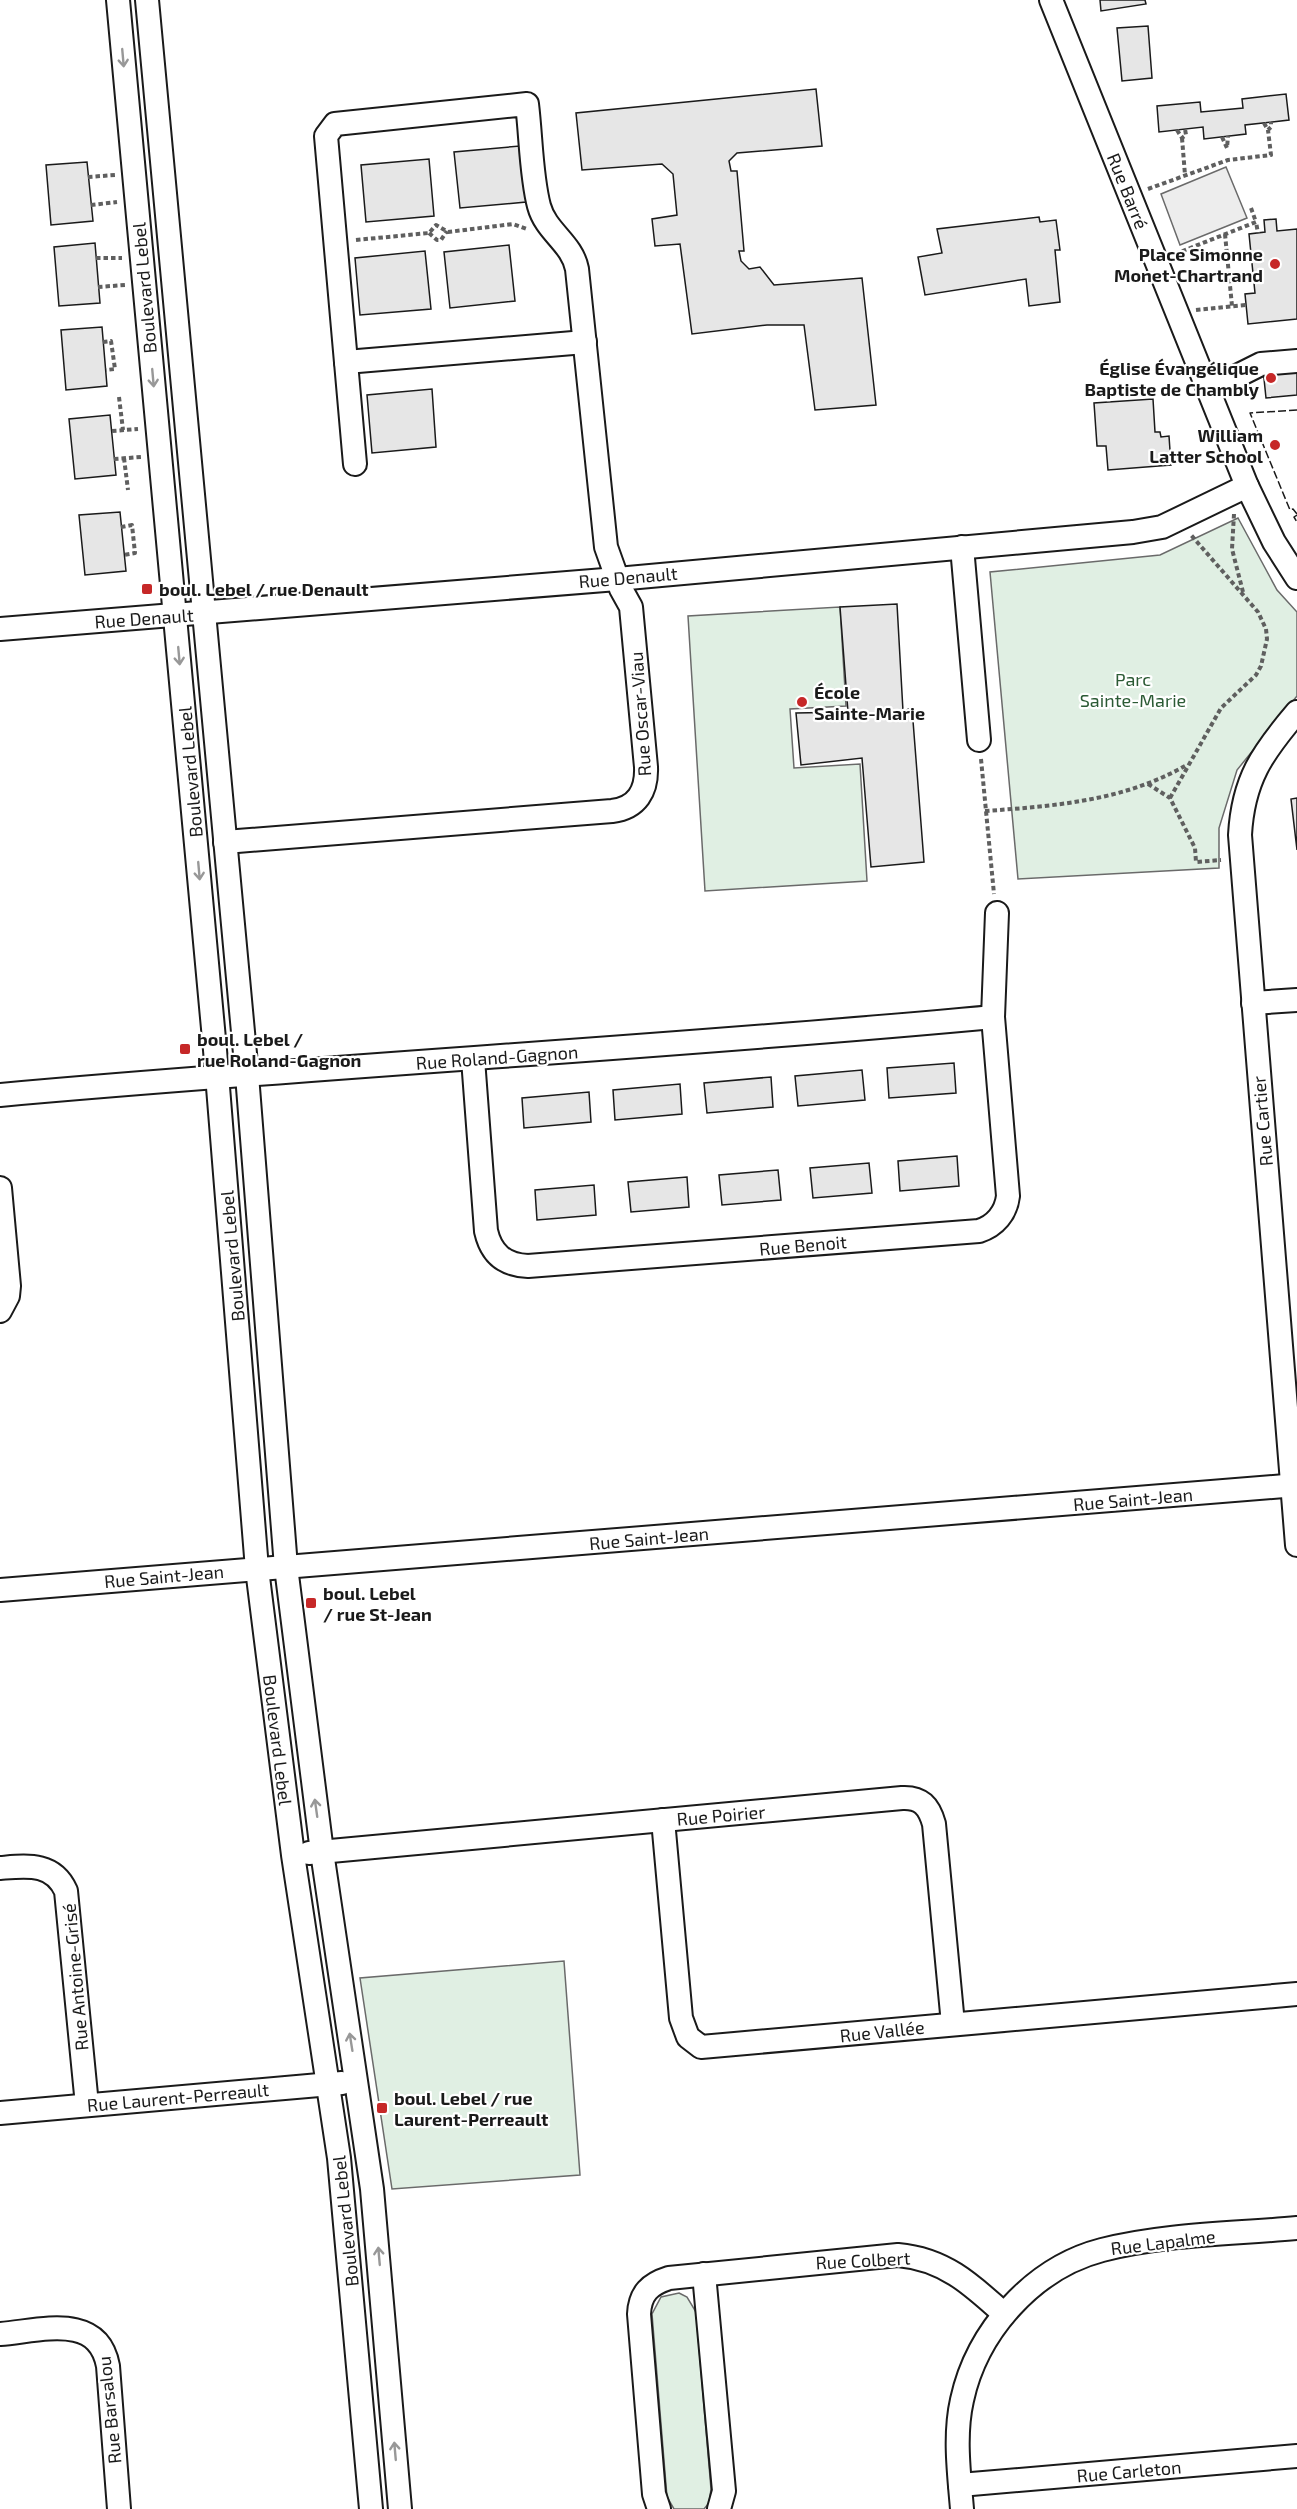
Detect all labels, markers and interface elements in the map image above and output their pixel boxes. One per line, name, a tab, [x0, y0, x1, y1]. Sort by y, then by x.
one-way arrow	[118, 48, 129, 68]
street label: Rue Barré	[1103, 150, 1153, 232]
street label: Boulevard Lebel	[127, 221, 161, 354]
place label: Place Simonne Monet-Chartrand	[1114, 243, 1263, 286]
marker: Place Simonne Monet-Chartrand	[1268, 257, 1282, 271]
place label: Église Évangélique Baptiste de Chambly	[1084, 357, 1260, 400]
one-way arrow	[148, 367, 159, 387]
marker: Église Évangélique Baptiste de Chambly	[1264, 371, 1278, 385]
place label: William Latter School	[1149, 424, 1263, 467]
marker: William Latter School	[1268, 438, 1282, 452]
street label: Rue Denault	[578, 562, 679, 592]
place label: boul. Lebel / rue Denault	[159, 578, 369, 600]
marker: boul. Lebel / rue Denault	[140, 582, 154, 596]
street label: Rue Denault	[94, 604, 194, 632]
one-way arrow	[174, 645, 185, 665]
street label: Rue Oscar-Viau	[625, 651, 655, 777]
park label: Parc Sainte-Marie	[1080, 668, 1186, 711]
place label: École Sainte-Marie	[814, 681, 925, 724]
marker: École Sainte-Marie	[795, 695, 809, 709]
street label: Boulevard Lebel	[173, 705, 207, 838]
one-way arrow	[194, 860, 205, 880]
place label: boul. Lebel / rue Roland-Gagnon	[197, 1028, 361, 1071]
street label: Rue Roland-Gagnon	[415, 1040, 579, 1074]
marker: boul. Lebel / rue Roland-Gagnon	[178, 1042, 192, 1056]
street label: Rue Cartier	[1247, 1075, 1277, 1167]
street label: Boulevard Lebel	[215, 1189, 249, 1322]
street label: Rue Benoit	[758, 1230, 848, 1260]
street label: Rue Saint-Jean	[1072, 1483, 1194, 1515]
street label: Rue Saint-Jean	[588, 1522, 710, 1554]
street label: Rue Saint-Jean	[103, 1560, 225, 1592]
place label: boul. Lebel / rue St-Jean	[323, 1582, 432, 1625]
marker: boul. Lebel / rue St-Jean	[304, 1596, 318, 1610]
street label: Boulevard Lebel	[259, 1673, 297, 1807]
one-way arrow	[310, 1798, 321, 1818]
street label: Rue Poirier	[676, 1800, 766, 1830]
street label: Rue Antoine-Grisé	[58, 1902, 92, 2052]
street label: Rue Vallée	[839, 2016, 925, 2046]
one-way arrow	[345, 2033, 356, 2053]
street label: Rue Laurent-Perreault	[86, 2078, 270, 2116]
place label: boul. Lebel / rue Laurent-Perreault	[394, 2087, 549, 2130]
marker: boul. Lebel / rue Laurent-Perreault	[375, 2101, 389, 2115]
street label: Boulevard Lebel	[327, 2154, 363, 2288]
street label: Rue Lapalme	[1109, 2225, 1217, 2259]
one-way arrow	[373, 2247, 384, 2267]
street label: Rue Colbert	[815, 2247, 911, 2273]
street label: Rue Barsalou	[92, 2355, 126, 2465]
one-way arrow	[389, 2441, 400, 2461]
street label: Rue Carleton	[1076, 2455, 1182, 2487]

